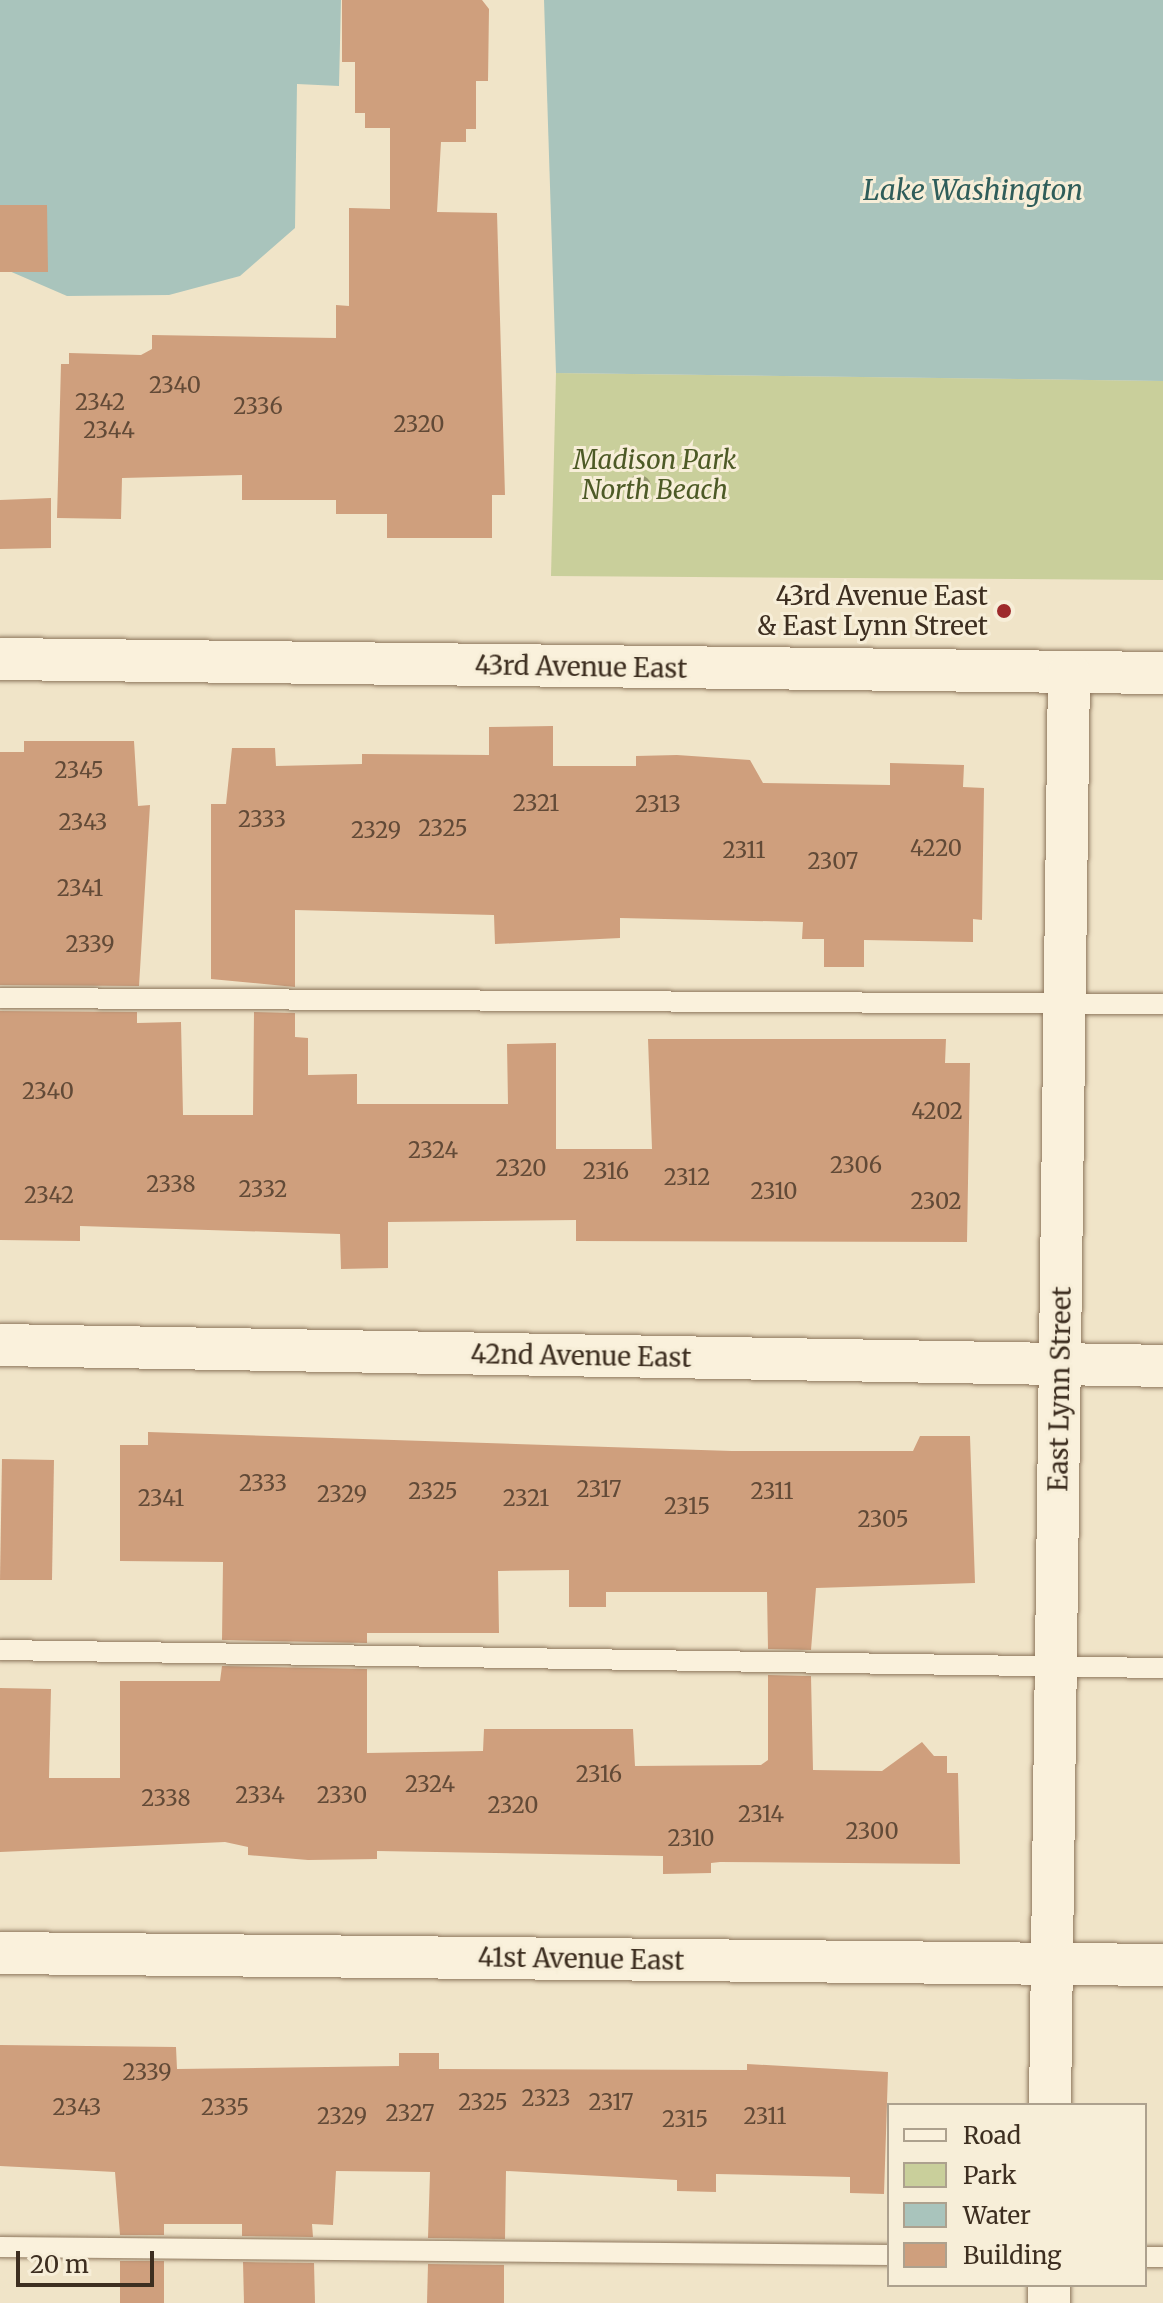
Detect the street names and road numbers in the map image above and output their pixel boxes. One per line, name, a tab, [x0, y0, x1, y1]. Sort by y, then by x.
street label: 43rd Avenue East	[474, 650, 688, 684]
street label: East Lynn Street	[1043, 1286, 1077, 1492]
street label: 42nd Avenue East	[470, 1338, 692, 1374]
street label: 41st Avenue East	[477, 1942, 685, 1976]

